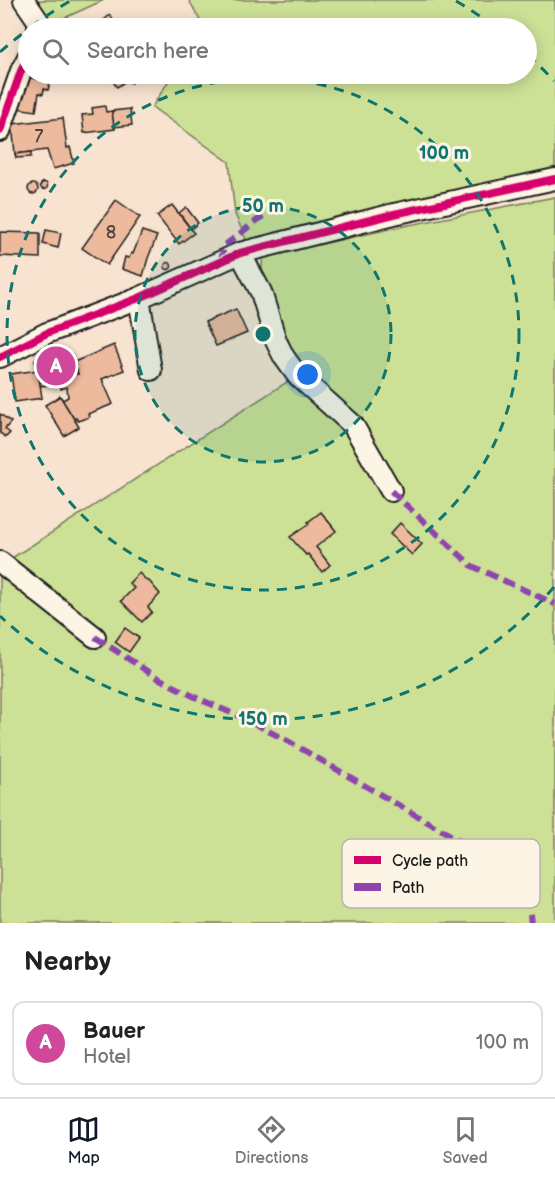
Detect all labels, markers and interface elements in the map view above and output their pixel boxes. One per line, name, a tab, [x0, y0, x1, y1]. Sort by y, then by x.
search box	[18, 18, 537, 84]
icon: search	[39, 35, 72, 68]
text: Search here	[87, 38, 209, 65]
house number: 7	[35, 126, 44, 147]
text: 100 m	[419, 143, 469, 164]
text: 50 m	[242, 196, 284, 217]
house number: 8	[106, 222, 116, 243]
centre of rings	[253, 324, 273, 344]
pin: A	[36, 344, 76, 388]
your location	[293, 360, 322, 389]
text: 150 m	[238, 709, 288, 730]
legend	[342, 839, 540, 908]
text: Cycle path	[392, 852, 468, 871]
text: Path	[392, 879, 424, 898]
text: Nearby	[24, 947, 111, 978]
text: Bauer	[83, 1018, 145, 1045]
text: A	[39, 1031, 52, 1055]
text: 100 m	[476, 1031, 529, 1055]
text: Hotel	[83, 1045, 131, 1069]
tab: Map	[67, 1113, 100, 1168]
tab: Directions	[235, 1113, 308, 1168]
tab: Saved	[443, 1113, 488, 1168]

